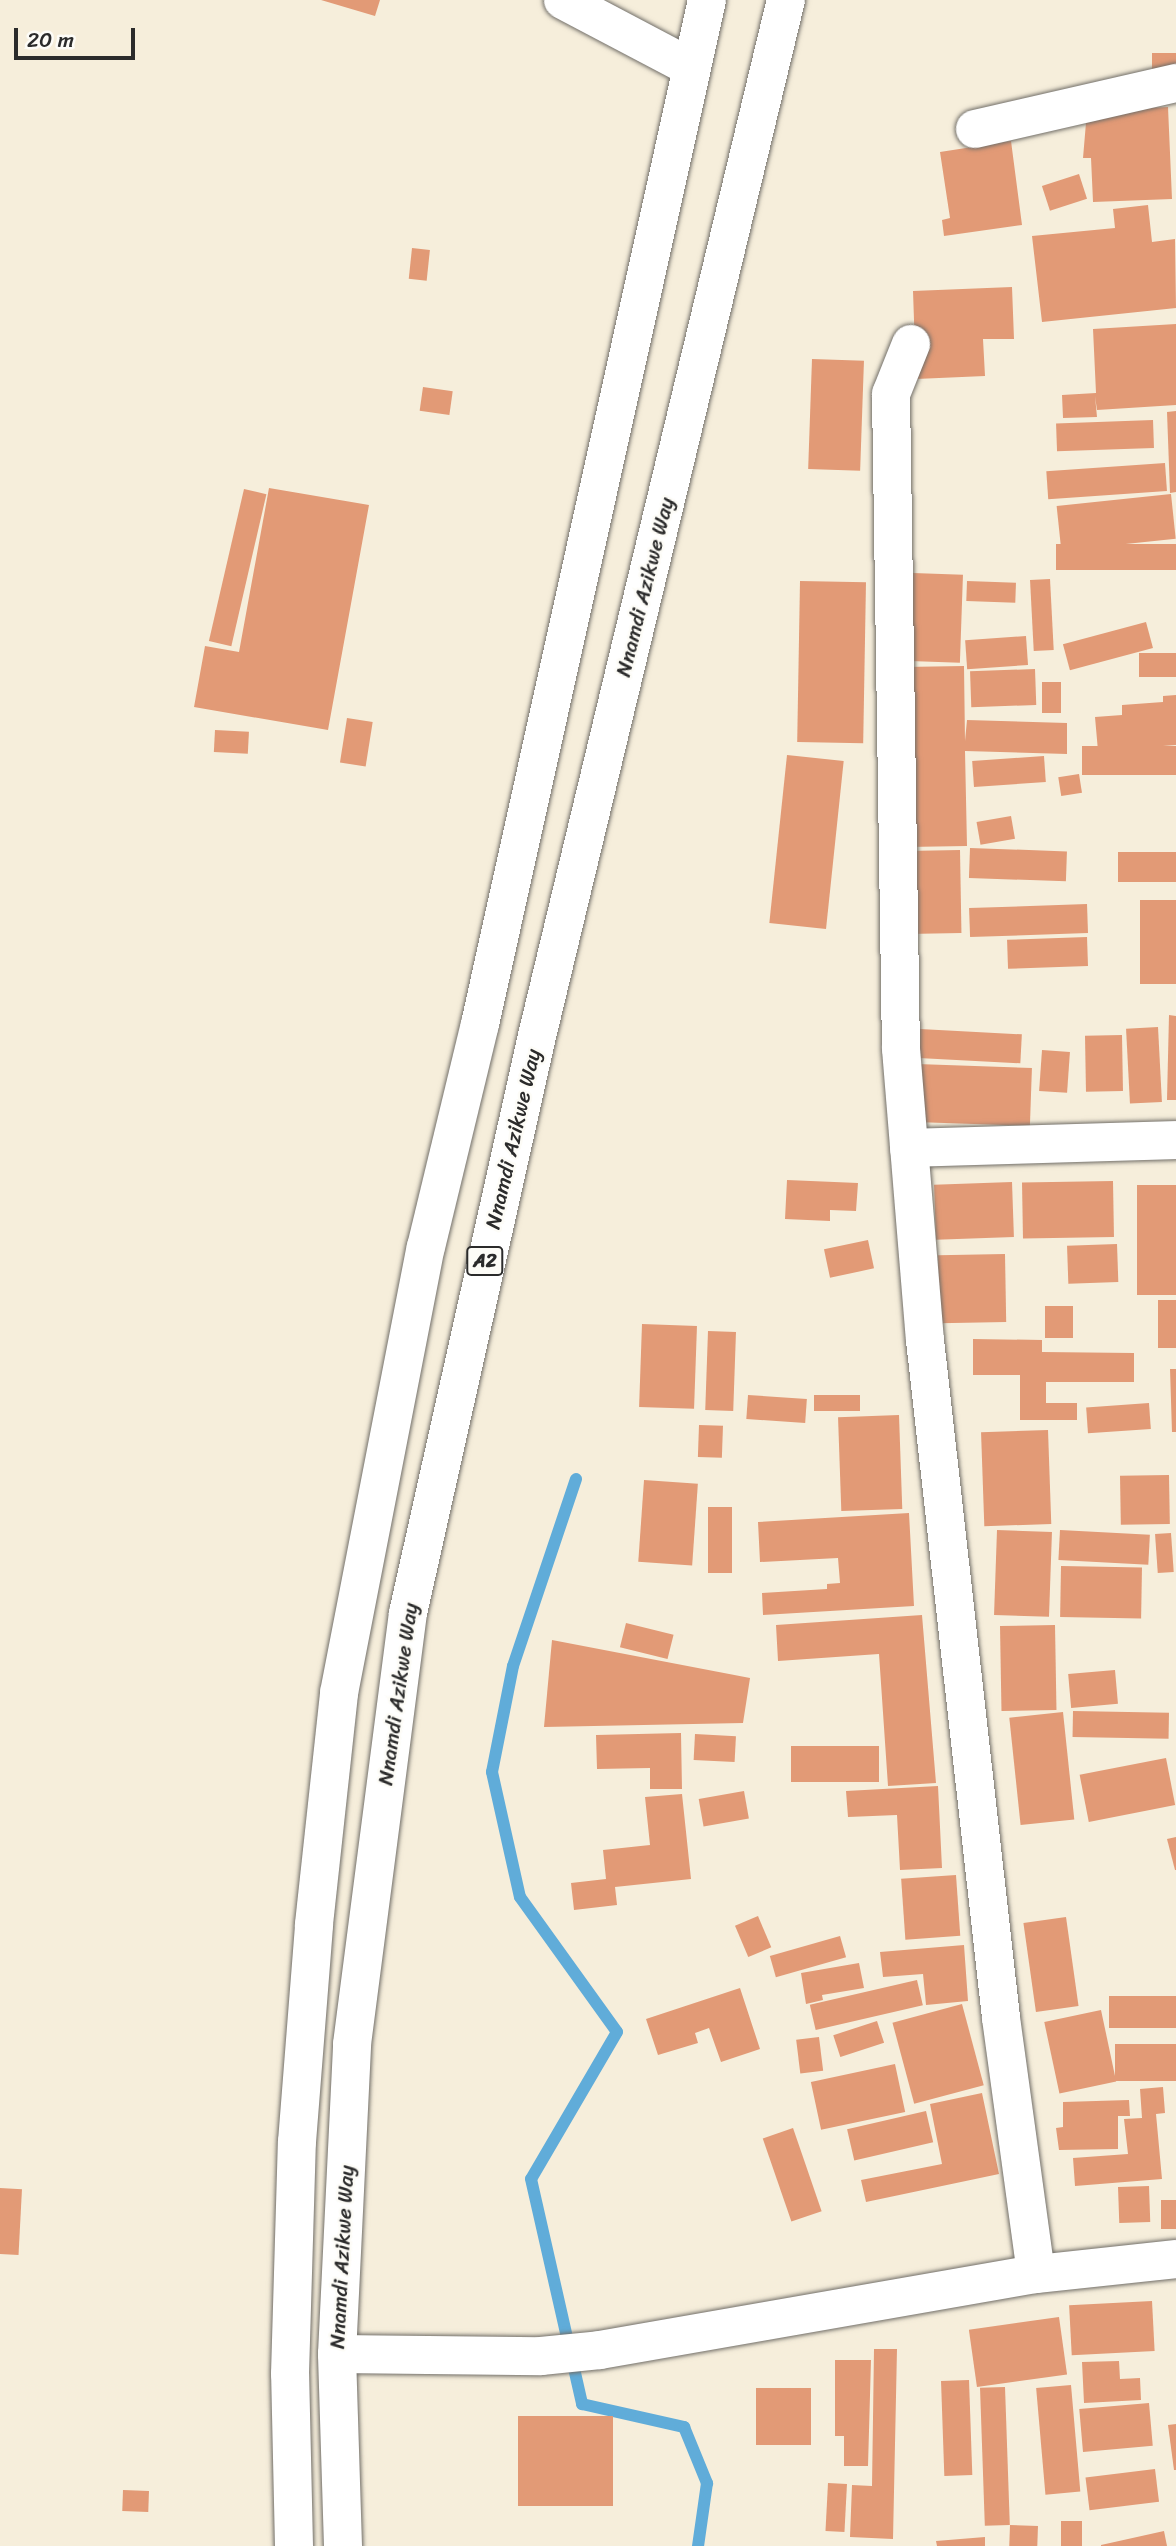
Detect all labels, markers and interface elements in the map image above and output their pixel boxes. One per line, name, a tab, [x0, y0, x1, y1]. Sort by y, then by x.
scale bar	[18, 14, 138, 58]
text: 20 m	[27, 21, 74, 59]
street label: Nnamdi Azikwe Way	[611, 495, 679, 679]
street label: Nnamdi Azikwe Way	[480, 1047, 546, 1231]
road number: A2	[466, 1246, 504, 1276]
street label: Nnamdi Azikwe Way	[373, 1601, 423, 1787]
street label: Nnamdi Azikwe Way	[325, 2164, 359, 2350]

